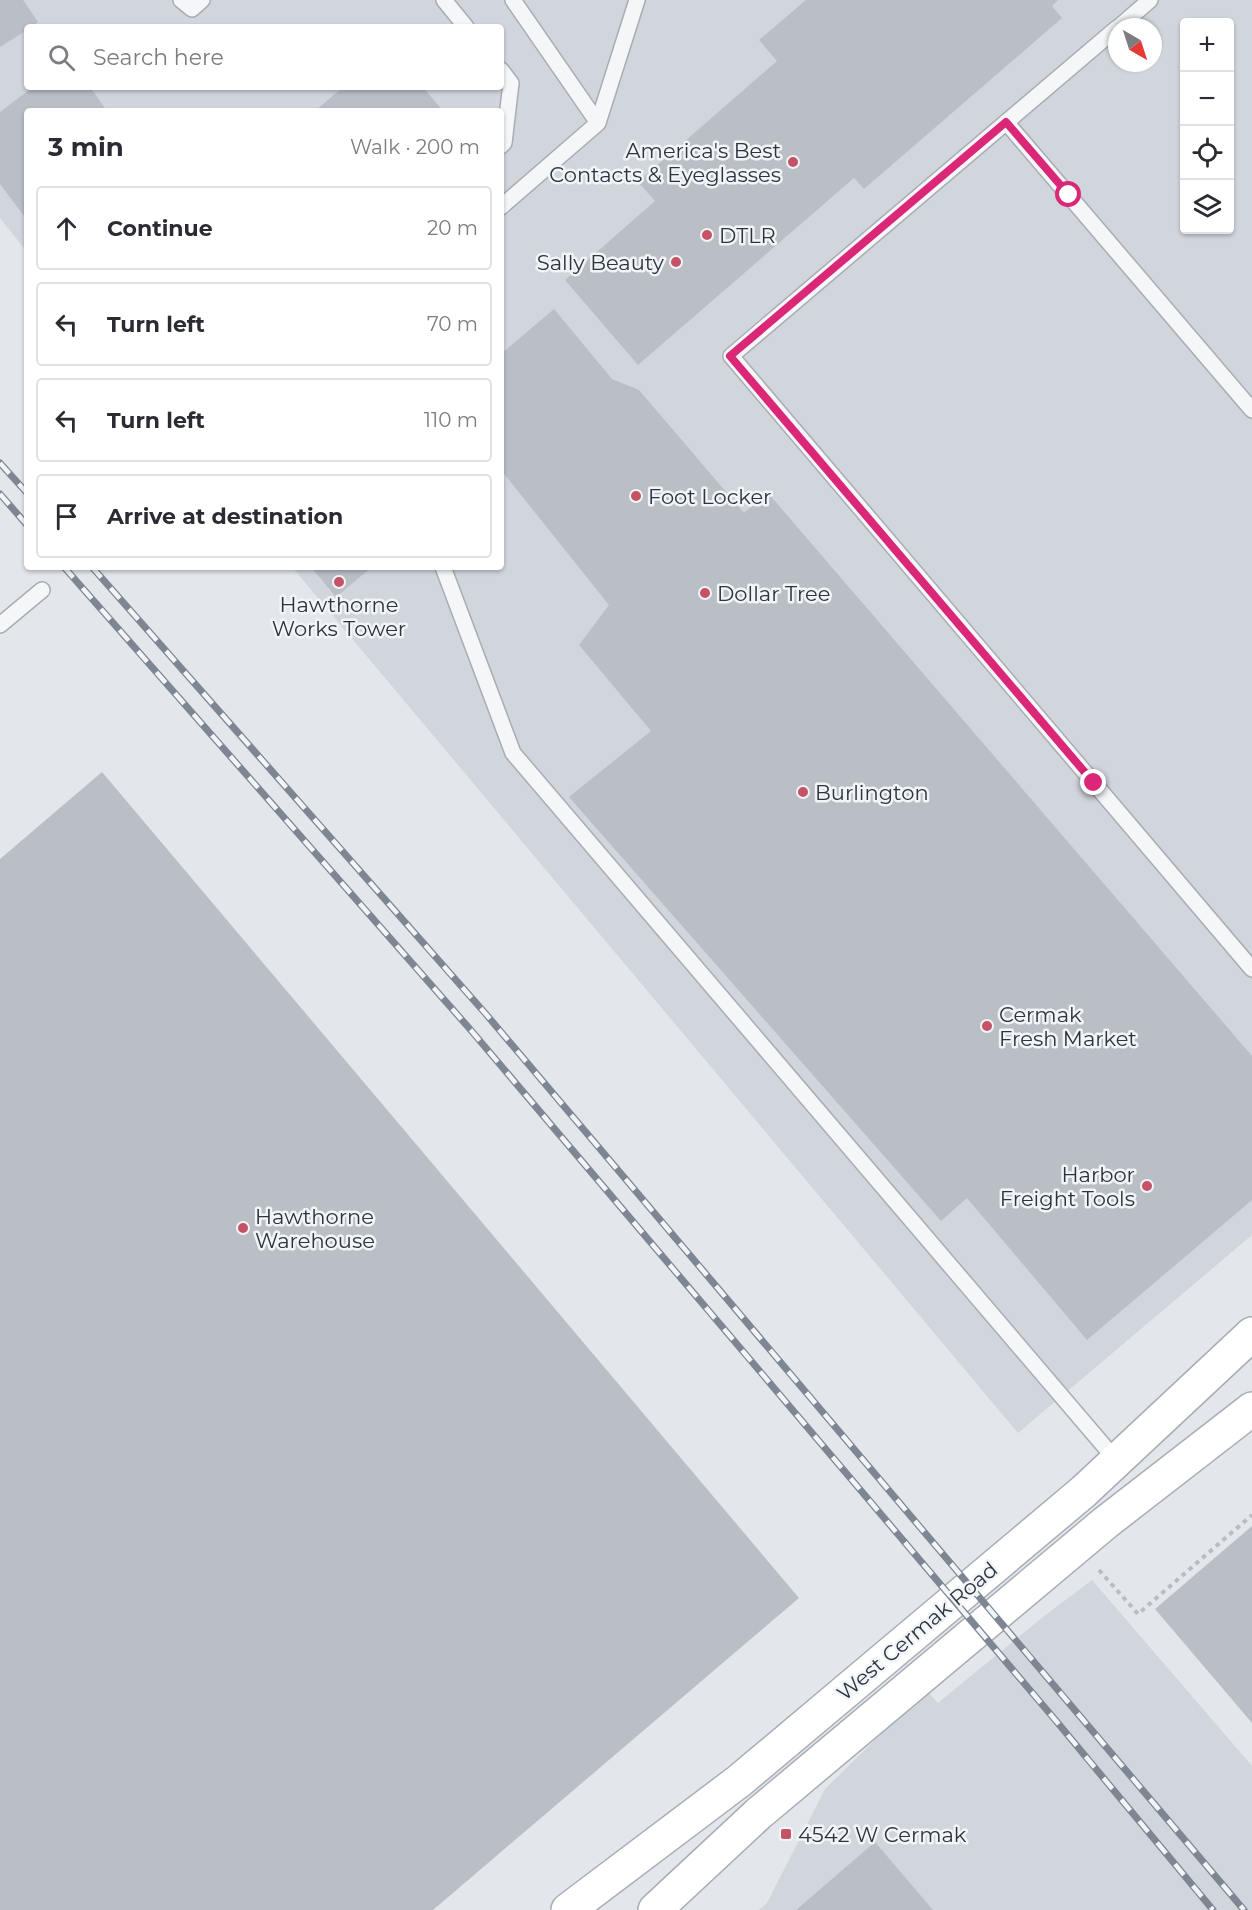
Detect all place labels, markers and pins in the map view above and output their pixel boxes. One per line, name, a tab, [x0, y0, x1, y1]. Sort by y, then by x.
place label: America's Best Contacts & Eyeglasses	[549, 138, 781, 187]
marker: America's Best Contacts & Eyeglasses	[786, 155, 800, 169]
place label: DTLR	[719, 223, 776, 248]
marker: DTLR	[700, 228, 714, 242]
place label: Sally Beauty	[537, 250, 665, 275]
marker: Sally Beauty	[669, 255, 683, 269]
place label: Foot Locker	[648, 484, 772, 509]
marker: Foot Locker	[629, 489, 643, 503]
marker: Hawthorne Works Tower	[332, 575, 346, 589]
place label: Dollar Tree	[717, 581, 830, 606]
marker: Dollar Tree	[698, 586, 712, 600]
place label: Hawthorne Works Tower	[272, 592, 406, 641]
place label: Burlington	[815, 780, 929, 805]
marker: Burlington	[796, 785, 810, 799]
place label: Cermak Fresh Market	[999, 1002, 1137, 1051]
marker: Cermak Fresh Market	[980, 1019, 994, 1033]
place label: Harbor Freight Tools	[1000, 1162, 1135, 1211]
marker: Harbor Freight Tools	[1140, 1179, 1154, 1193]
place label: Hawthorne Warehouse	[255, 1204, 375, 1253]
marker: Hawthorne Warehouse	[236, 1221, 250, 1235]
place label: 4542 W Cermak	[798, 1822, 967, 1847]
marker: 4542 W Cermak	[779, 1827, 793, 1841]

